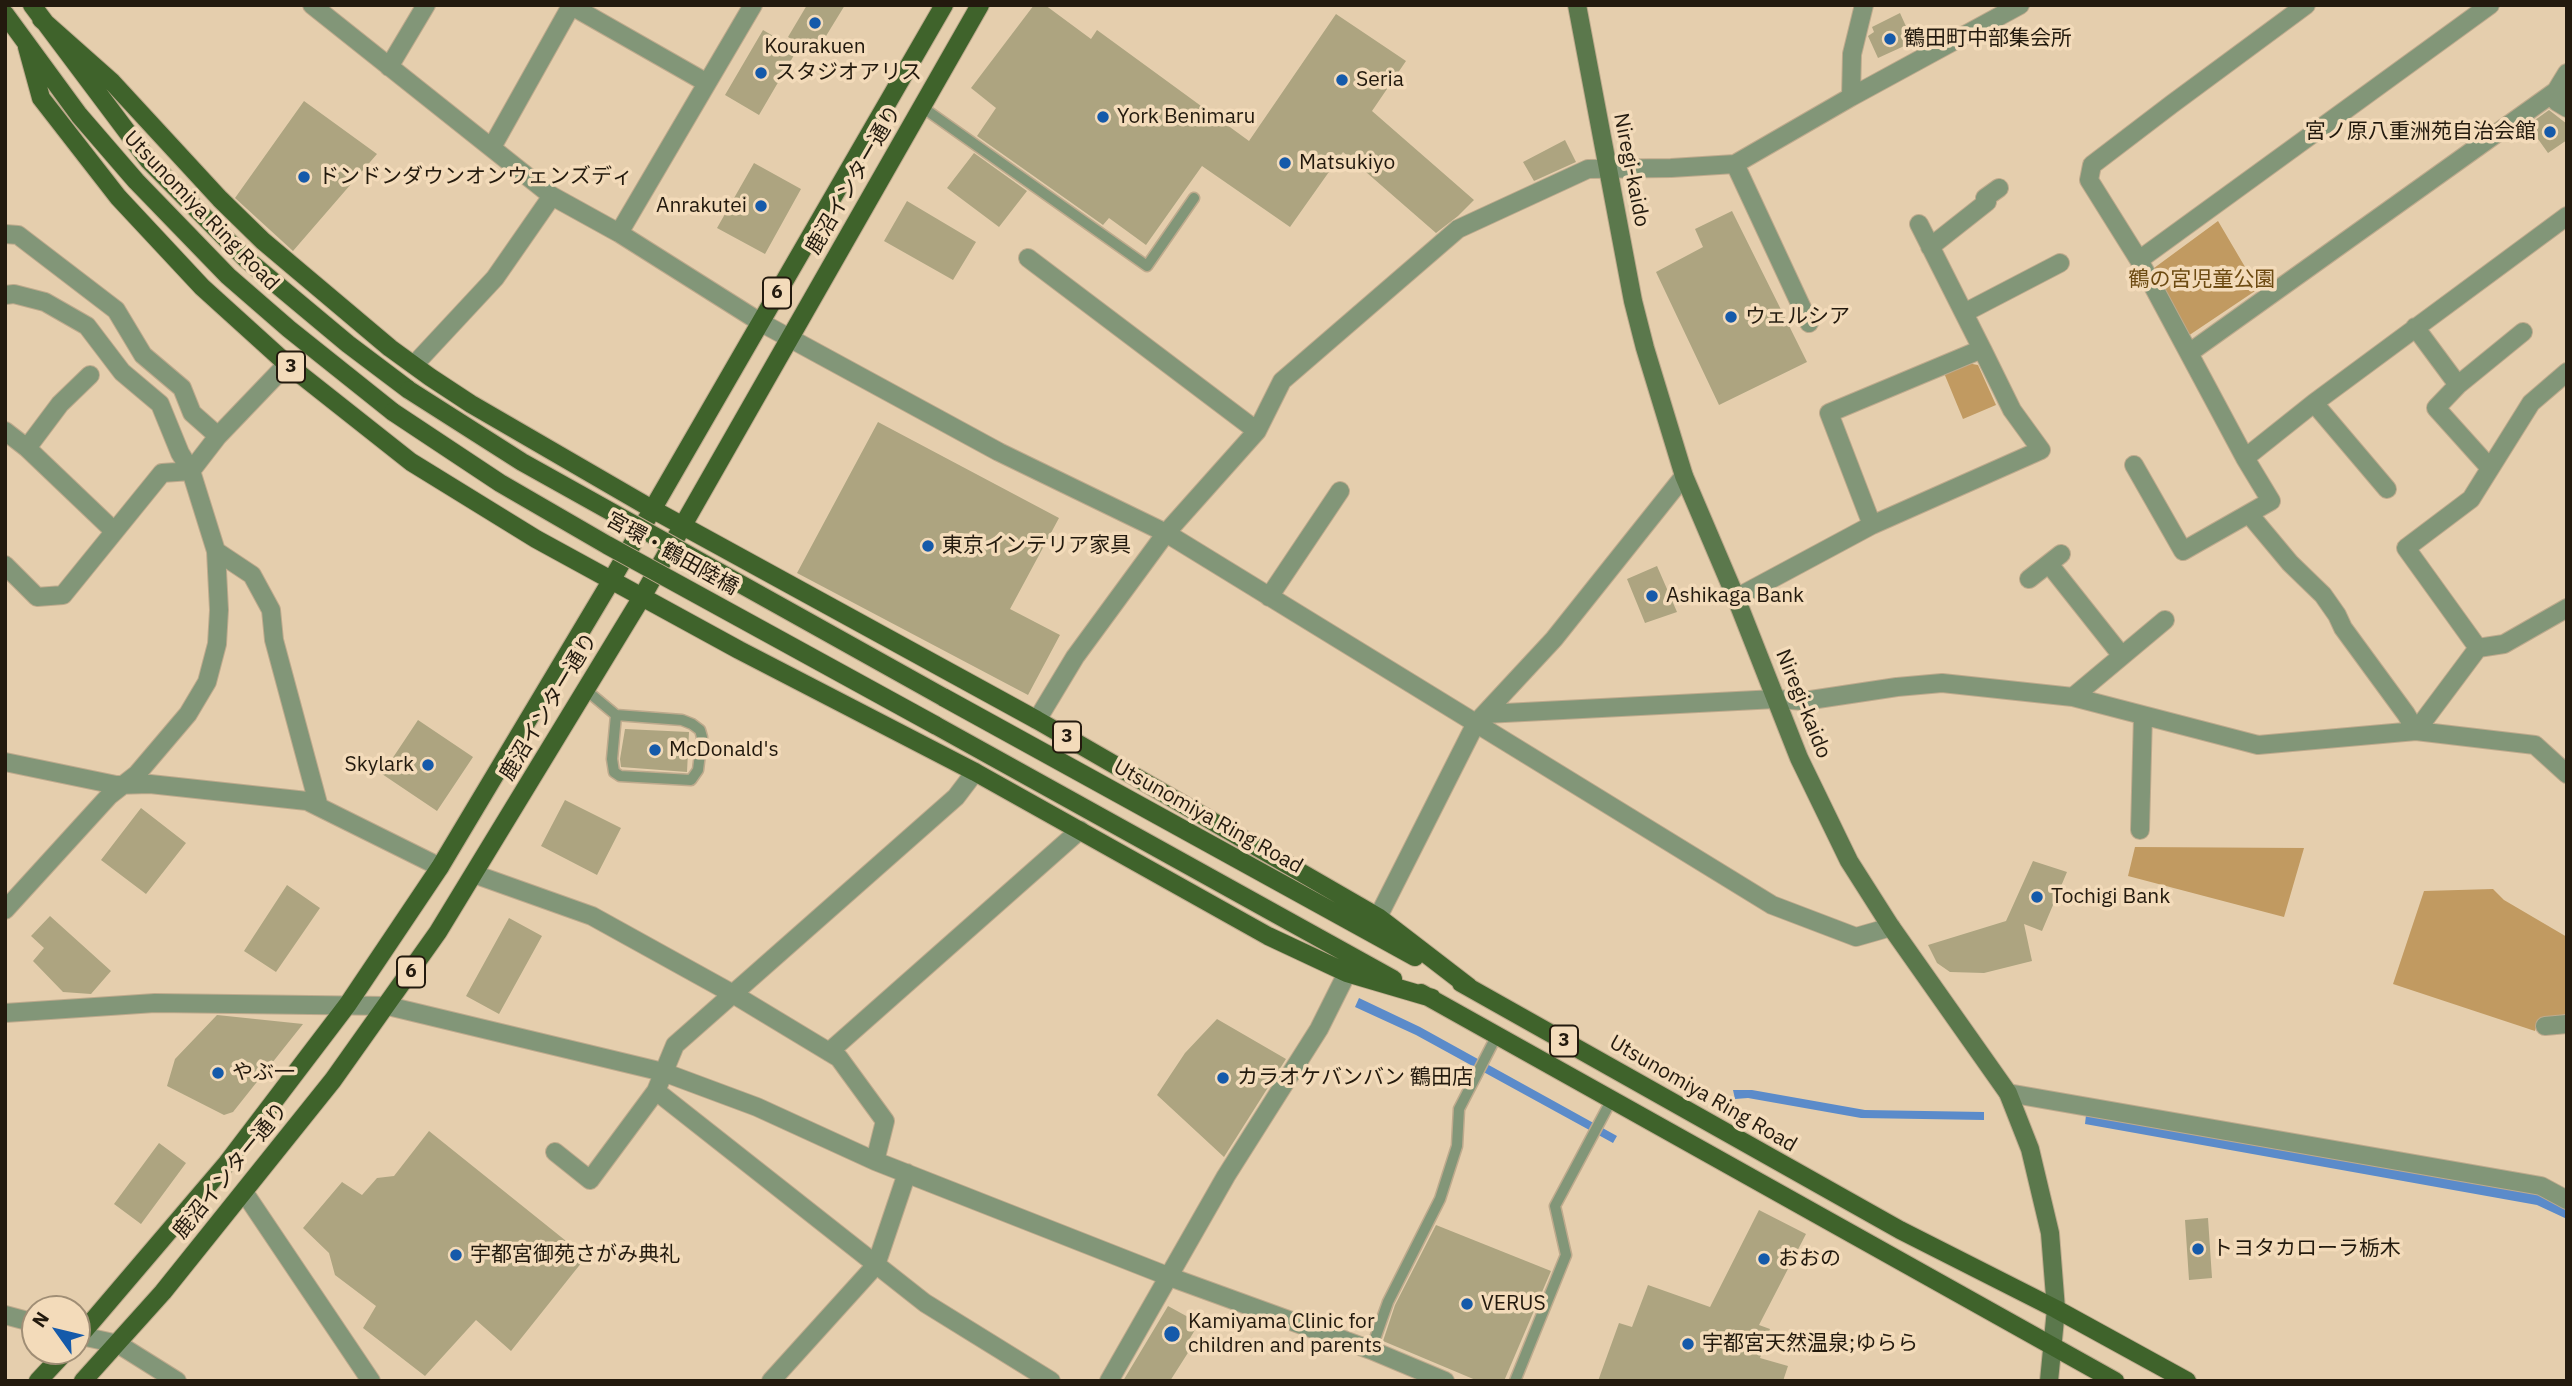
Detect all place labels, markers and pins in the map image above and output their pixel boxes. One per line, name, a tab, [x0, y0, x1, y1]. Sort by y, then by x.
marker: Kourakuen	[807, 15, 823, 31]
place label: 鶴田町中部集会所	[1904, 26, 2072, 52]
marker: 鶴田町中部集会所	[1882, 31, 1898, 47]
place label: Kourakuen	[764, 34, 866, 60]
place label: スタジオアリス	[775, 60, 922, 86]
marker: スタジオアリス	[753, 65, 769, 81]
place label: Seria	[1356, 67, 1404, 93]
marker: Seria	[1334, 72, 1350, 88]
place label: York Benimaru	[1117, 104, 1255, 130]
marker: York Benimaru	[1095, 109, 1111, 125]
place label: 宮ノ原八重洲苑自治会館	[2305, 119, 2536, 145]
marker: 宮ノ原八重洲苑自治会館	[2542, 124, 2558, 140]
place label: Matsukiyo	[1299, 150, 1395, 176]
marker: Matsukiyo	[1277, 155, 1293, 171]
place label: ドンドンダウンオンウェンズディ	[318, 164, 633, 190]
marker: ドンドンダウンオンウェンズディ	[296, 169, 312, 185]
place label: Anrakutei	[656, 193, 747, 219]
marker: Anrakutei	[753, 198, 769, 214]
place label: ウェルシア	[1745, 304, 1850, 330]
marker: ウェルシア	[1723, 309, 1739, 325]
place label: 東京インテリア家具	[942, 533, 1131, 559]
marker: 東京インテリア家具	[920, 538, 936, 554]
place label: Ashikaga Bank	[1666, 583, 1804, 609]
marker: Ashikaga Bank	[1644, 588, 1660, 604]
place label: McDonald's	[669, 737, 779, 763]
marker: McDonald's	[647, 742, 663, 758]
place label: Skylark	[345, 752, 414, 778]
marker: Skylark	[420, 757, 436, 773]
place label: Tochigi Bank	[2051, 884, 2170, 910]
marker: Tochigi Bank	[2029, 889, 2045, 905]
place label: やぶ一	[232, 1060, 295, 1086]
marker: やぶ一	[210, 1065, 226, 1081]
place label: カラオケバンバン 鶴田店	[1237, 1065, 1473, 1091]
marker: カラオケバンバン 鶴田店	[1215, 1070, 1231, 1086]
place label: トヨタカローラ栃木	[2212, 1236, 2401, 1262]
marker: トヨタカローラ栃木	[2190, 1241, 2206, 1257]
place label: 宇都宮御苑さがみ典礼	[470, 1242, 680, 1268]
place label: おおの	[1778, 1246, 1841, 1272]
marker: 宇都宮御苑さがみ典礼	[448, 1247, 464, 1263]
marker: おおの	[1756, 1251, 1772, 1267]
place label: VERUS	[1481, 1291, 1546, 1317]
marker: VERUS	[1459, 1296, 1475, 1312]
place label: Kamiyama Clinic for children and parents	[1188, 1309, 1382, 1359]
marker: Kamiyama Clinic for children and parents	[1162, 1324, 1182, 1344]
place label: 宇都宮天然温泉;ゆらら	[1702, 1331, 1918, 1357]
marker: 宇都宮天然温泉;ゆらら	[1680, 1336, 1696, 1352]

